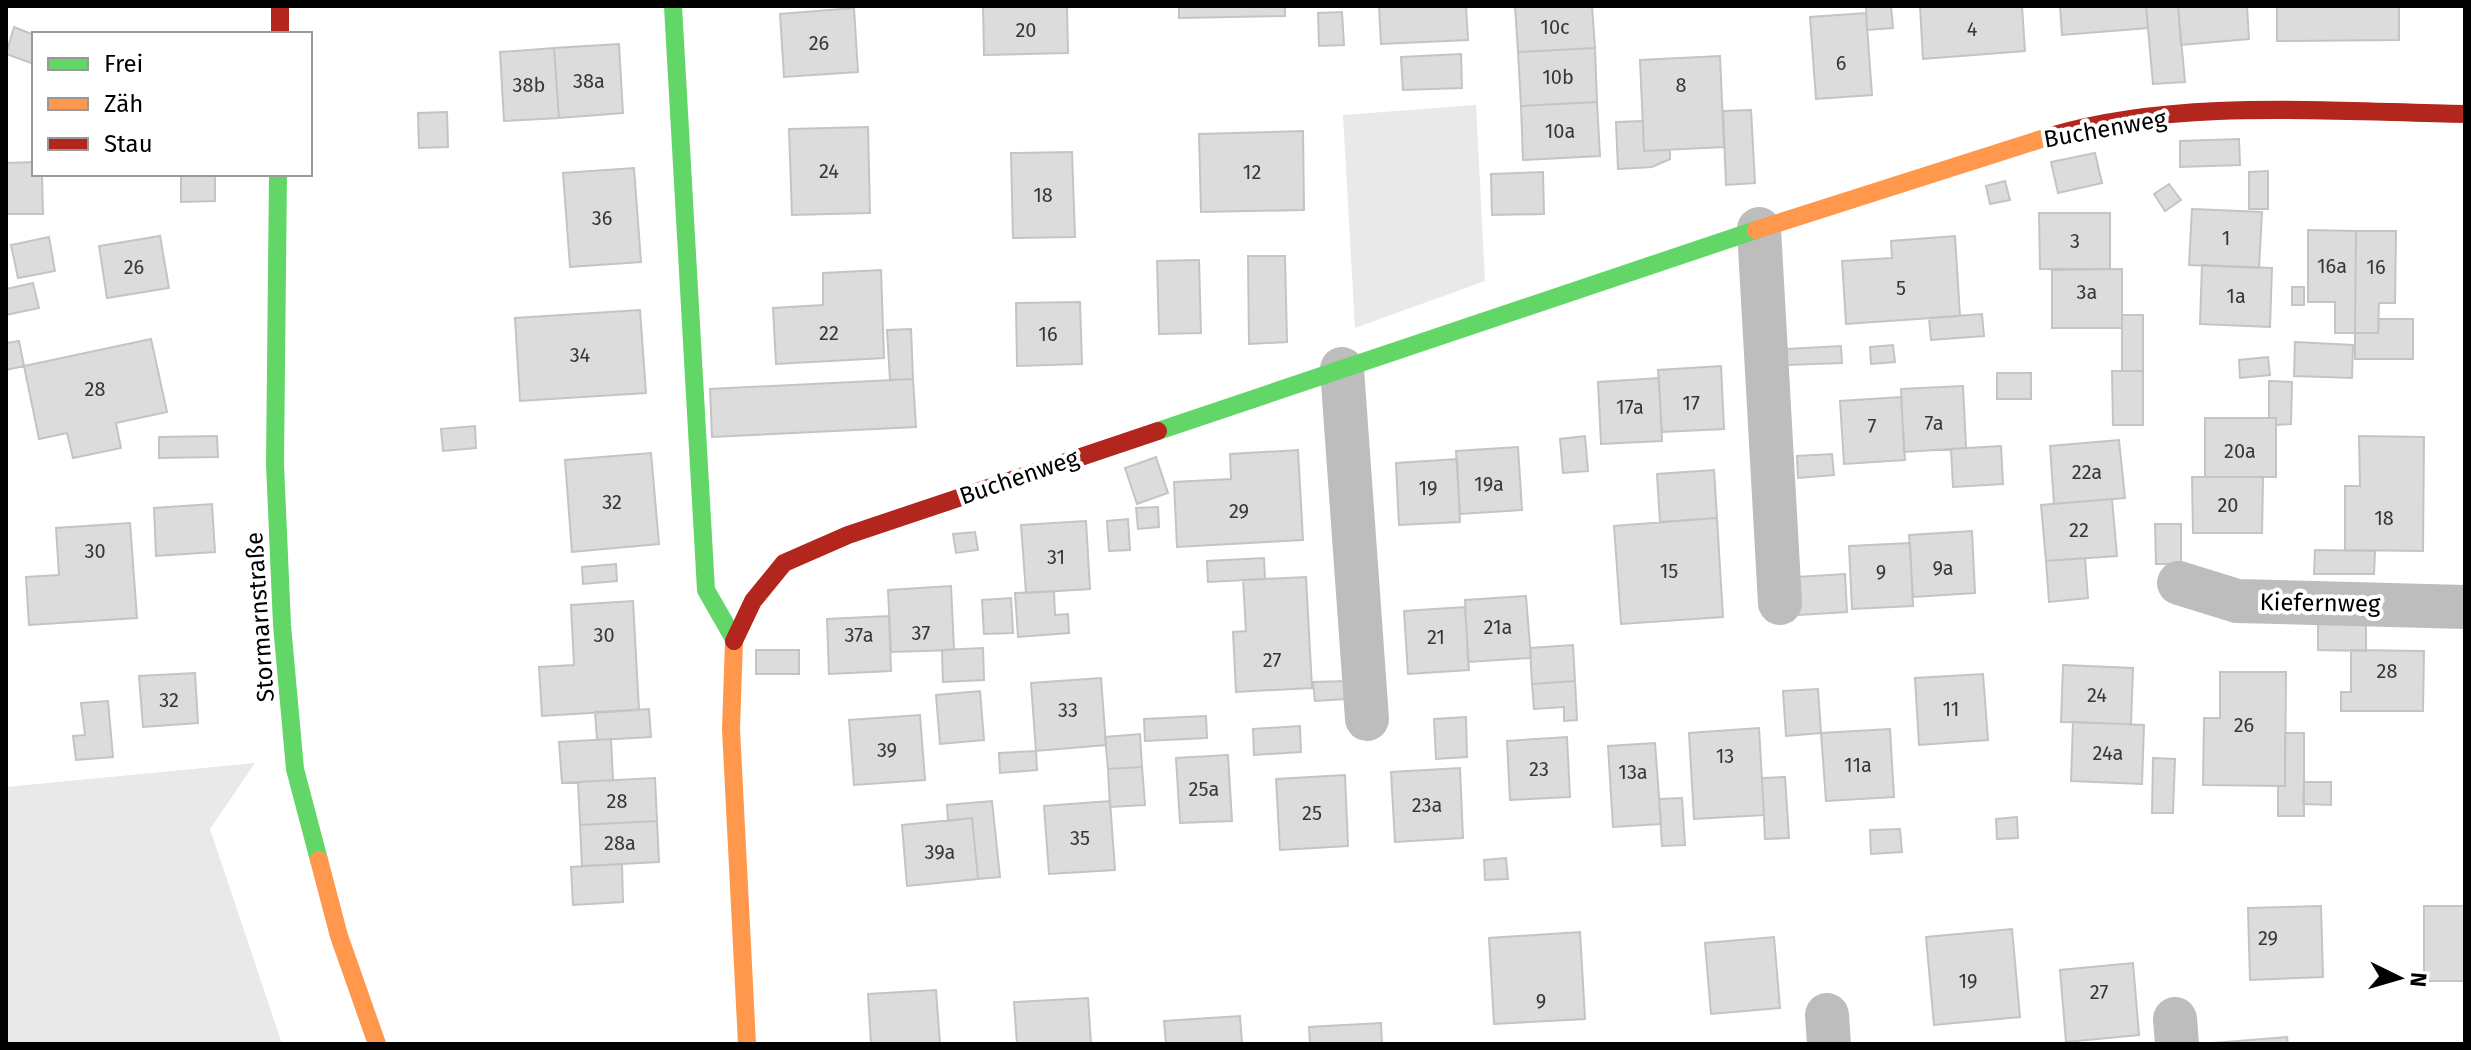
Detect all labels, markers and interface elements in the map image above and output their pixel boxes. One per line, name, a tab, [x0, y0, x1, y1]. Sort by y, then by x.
house number: 10c	[1540, 15, 1570, 39]
house number: 4	[1967, 17, 1978, 41]
house number: 20	[1015, 18, 1037, 42]
house number: 26	[809, 31, 829, 55]
legend	[32, 32, 312, 176]
text: Frei	[104, 50, 143, 78]
house number: 6	[1836, 51, 1846, 75]
house number: 10b	[1542, 65, 1574, 89]
house number: 38a	[573, 69, 605, 93]
house number: 38b	[513, 73, 545, 97]
house number: 8	[1675, 73, 1687, 97]
text: Zäh	[104, 90, 143, 118]
street label: Buchenweg	[2042, 104, 2169, 154]
house number: 10a	[1545, 119, 1575, 143]
text: Stau	[104, 130, 153, 158]
house number: 24	[819, 159, 839, 183]
house number: 12	[1243, 160, 1261, 184]
house number: 18	[1033, 183, 1053, 207]
house number: 36	[592, 206, 612, 230]
house number: 1	[2222, 226, 2230, 250]
house number: 3	[2070, 229, 2080, 253]
house number: 16a	[2317, 254, 2347, 278]
house number: 26	[124, 255, 144, 279]
house number: 16	[2366, 255, 2386, 279]
house number: 5	[1896, 276, 1906, 300]
house number: 3a	[2077, 280, 2097, 304]
house number: 1a	[2226, 284, 2246, 308]
house number: 22	[819, 321, 839, 345]
house number: 16	[1038, 322, 1058, 346]
house number: 34	[570, 343, 591, 367]
house number: 28	[85, 377, 105, 401]
house number: 17	[1682, 391, 1700, 415]
house number: 17a	[1616, 395, 1644, 419]
house number: 7a	[1924, 411, 1944, 435]
house number: 7	[1868, 414, 1877, 438]
house number: 20a	[2224, 439, 2256, 463]
street label: Buchenweg	[956, 443, 1083, 510]
house number: 22a	[2072, 460, 2102, 484]
house number: 19a	[1474, 472, 1504, 496]
house number: 19	[1418, 476, 1438, 500]
house number: 32	[602, 490, 622, 514]
house number: 20	[2217, 493, 2239, 517]
house number: 29	[1229, 499, 1249, 523]
house number: 18	[2374, 506, 2394, 530]
house number: 22	[2069, 518, 2089, 542]
street label: Stormarnstraße	[240, 531, 280, 703]
house number: 30	[84, 539, 106, 563]
house number: 31	[1047, 545, 1065, 569]
house number: 9a	[1932, 556, 1954, 580]
house number: 15	[1660, 559, 1678, 583]
house number: 9	[1876, 560, 1886, 584]
street label: Kiefernweg	[2259, 588, 2381, 618]
house number: 21a	[1484, 615, 1512, 639]
house number: 37	[912, 621, 930, 645]
house number: 30	[593, 623, 615, 647]
house number: 37a	[844, 623, 874, 647]
house number: 21	[1427, 625, 1445, 649]
house number: 27	[1263, 648, 1281, 672]
house number: 28	[2377, 659, 2397, 683]
house number: 24	[2087, 683, 2107, 707]
house number: 32	[159, 688, 179, 712]
house number: 11	[1942, 697, 1960, 721]
house number: 33	[1058, 698, 1078, 722]
house number: 26	[2234, 713, 2254, 737]
house number: 39	[877, 738, 897, 762]
house number: 24a	[2093, 741, 2123, 765]
house number: 13	[1716, 744, 1734, 768]
house number: 11a	[1844, 753, 1872, 777]
house number: 23	[1529, 757, 1549, 781]
house number: 13a	[1618, 760, 1648, 784]
house number: 25a	[1189, 777, 1219, 801]
house number: 28	[607, 789, 627, 813]
house number: 23a	[1412, 793, 1442, 817]
house number: 25	[1302, 801, 1322, 825]
house number: 35	[1070, 826, 1090, 850]
house number: 28a	[604, 831, 636, 855]
house number: 39a	[925, 840, 955, 864]
house number: 29	[2258, 926, 2278, 950]
north arrow	[2359, 938, 2439, 1018]
house number: 19	[1958, 969, 1978, 993]
text: N	[2404, 971, 2433, 988]
house number: 27	[2090, 980, 2108, 1004]
house number: 9	[1536, 989, 1546, 1013]

